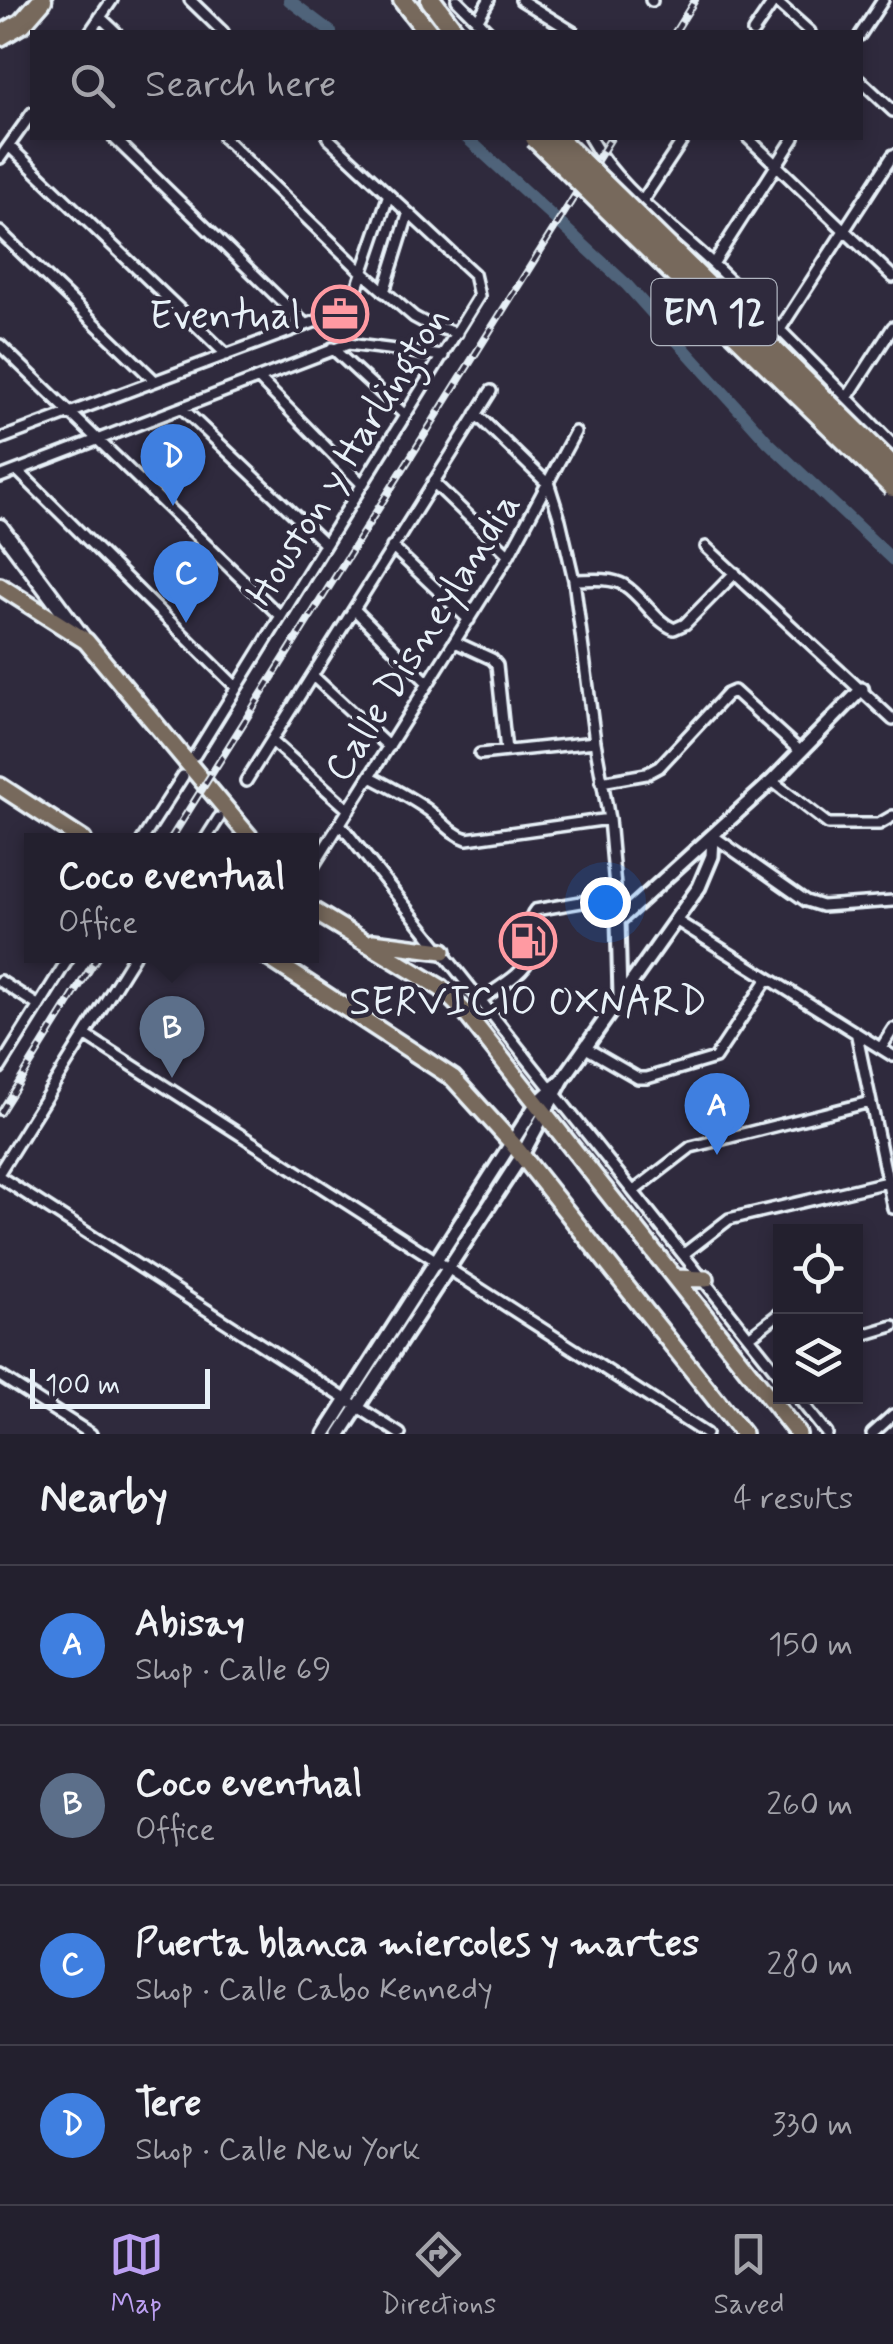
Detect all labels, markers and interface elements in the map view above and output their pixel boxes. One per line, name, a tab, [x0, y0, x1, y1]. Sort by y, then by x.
search box	[30, 30, 863, 140]
icon: search	[65, 58, 120, 113]
text: Search here	[145, 61, 336, 110]
road number: EM 12	[652, 279, 776, 345]
office icon: Eventual	[310, 284, 370, 344]
place label: Eventual	[149, 291, 301, 343]
street label: Houston y Harlington	[235, 297, 465, 619]
pin: D	[140, 424, 206, 506]
street label: Calle Disneylandia	[313, 483, 534, 792]
pin: C	[154, 540, 218, 623]
popup	[24, 833, 319, 963]
text: Coco eventual	[58, 853, 285, 902]
your location	[580, 877, 631, 928]
text: Office	[58, 902, 138, 944]
fuel station icon: SERVICIO OXNARD	[498, 911, 558, 971]
place label: SERVICIO OXNARD	[349, 977, 707, 1029]
pin: B	[140, 996, 204, 1078]
pin: A	[684, 1072, 750, 1155]
map controls	[773, 1224, 863, 1404]
button: locate	[773, 1224, 863, 1314]
button: layers	[773, 1314, 863, 1404]
scale bar	[30, 1364, 210, 1408]
text: 100 m	[45, 1368, 120, 1405]
text: Nearby	[40, 1472, 168, 1527]
text: 4 results	[733, 1478, 853, 1520]
text: Abisay	[135, 1600, 245, 1649]
text: A	[62, 1624, 83, 1666]
text: 150 m	[768, 1624, 853, 1666]
text: Shop · Calle 69	[135, 1649, 331, 1691]
text: Coco eventual	[135, 1760, 362, 1809]
text: B	[62, 1784, 83, 1826]
text: 260 m	[766, 1784, 853, 1826]
text: Office	[135, 1809, 215, 1851]
text: Puerta blanca miercoles y martes	[135, 1920, 699, 1969]
text: C	[61, 1944, 84, 1986]
text: 280 m	[766, 1944, 853, 1986]
text: Shop · Calle Cabo Kennedy	[135, 1969, 493, 2011]
text: Tere	[135, 2080, 202, 2129]
text: D	[61, 2104, 84, 2146]
text: 330 m	[772, 2104, 853, 2146]
text: Shop · Calle New York	[135, 2129, 421, 2171]
tab: Map	[109, 2227, 164, 2324]
tab: Directions	[381, 2227, 496, 2324]
tab: Saved	[714, 2227, 784, 2324]

